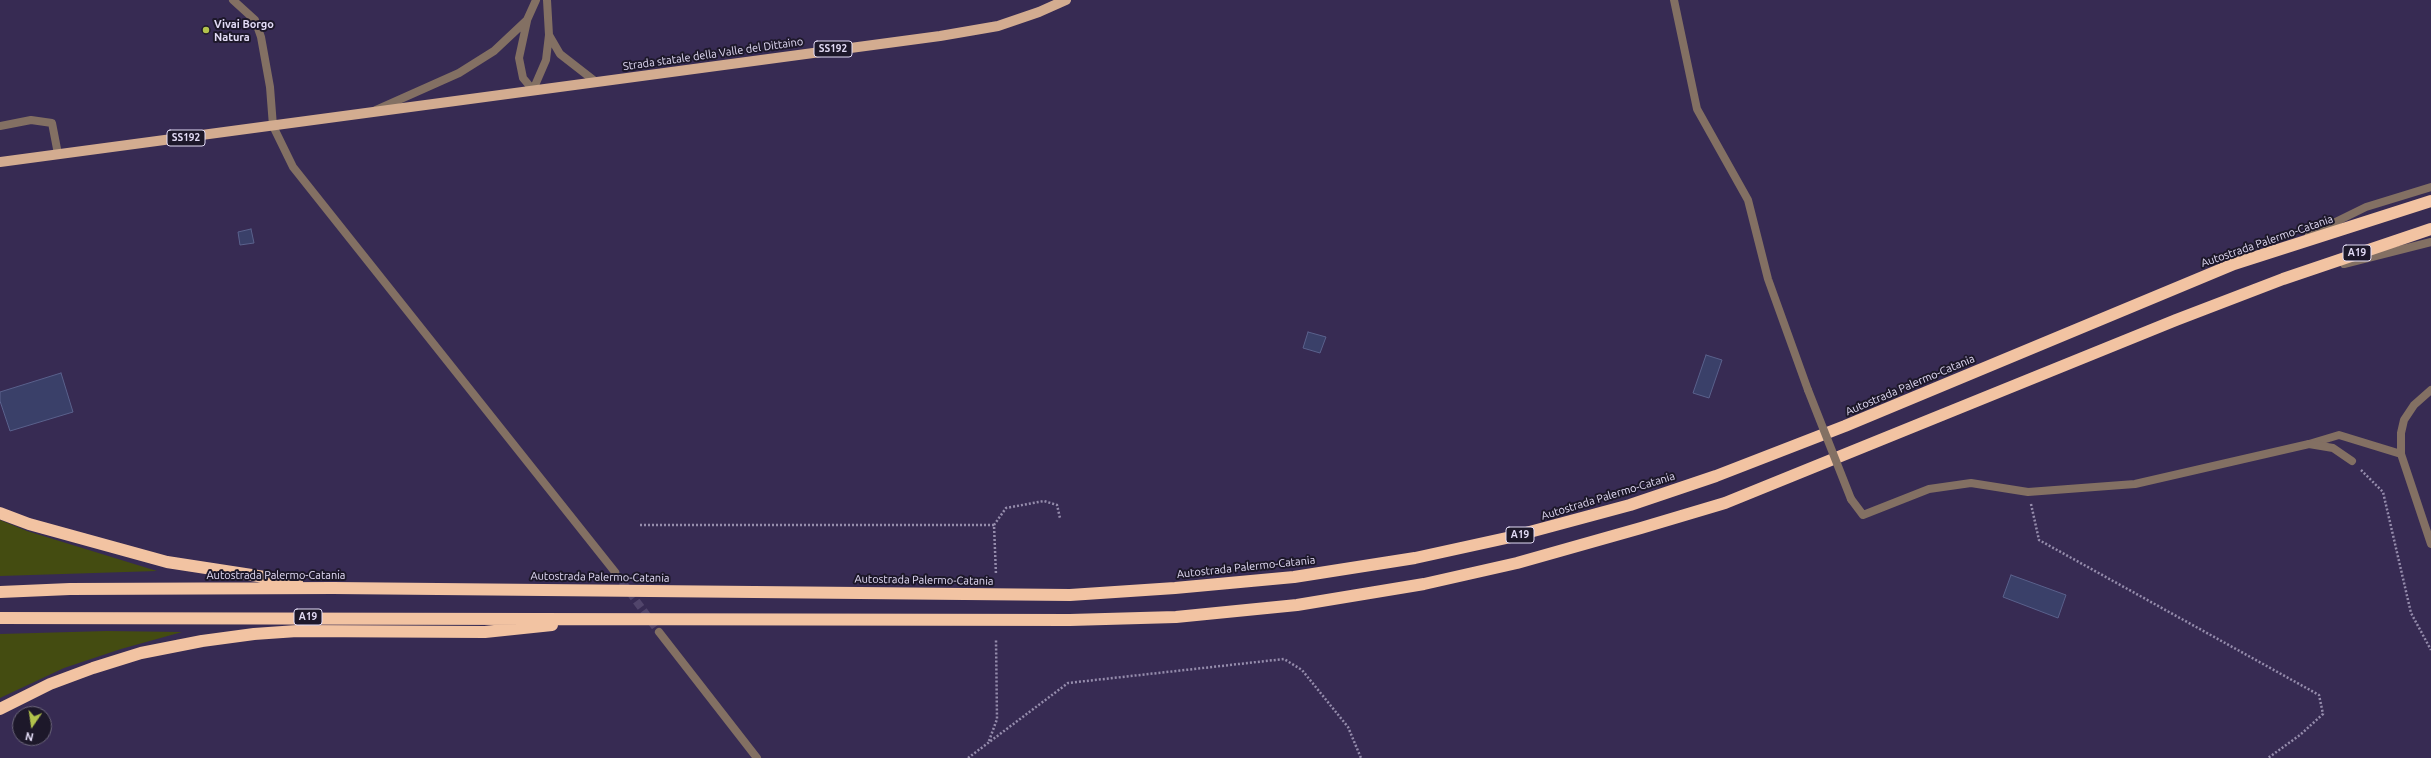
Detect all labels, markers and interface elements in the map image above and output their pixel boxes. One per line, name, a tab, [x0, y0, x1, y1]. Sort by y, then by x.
place label: Vivai Borgo Natura	[214, 17, 274, 43]
marker: Vivai Borgo Natura	[201, 25, 211, 35]
street label: Strada statale della Valle del Dittaino	[622, 35, 804, 73]
road number: SS192	[814, 41, 852, 57]
road number: SS192	[167, 130, 205, 146]
street label: Autostrada Palermo-Catania	[2199, 212, 2335, 270]
road number: A19	[2343, 245, 2371, 261]
street label: Autostrada Palermo-Catania	[1843, 352, 1977, 418]
street label: Autostrada Palermo-Catania	[1540, 469, 1676, 523]
road number: A19	[1506, 527, 1534, 543]
street label: Autostrada Palermo-Catania	[1176, 553, 1316, 581]
street label: Autostrada Palermo-Catania	[206, 568, 346, 582]
street label: Autostrada Palermo-Catania	[530, 569, 670, 585]
street label: Autostrada Palermo-Catania	[854, 572, 994, 588]
road number: A19	[294, 609, 322, 625]
north arrow	[12, 706, 52, 746]
text: N	[24, 730, 35, 743]

